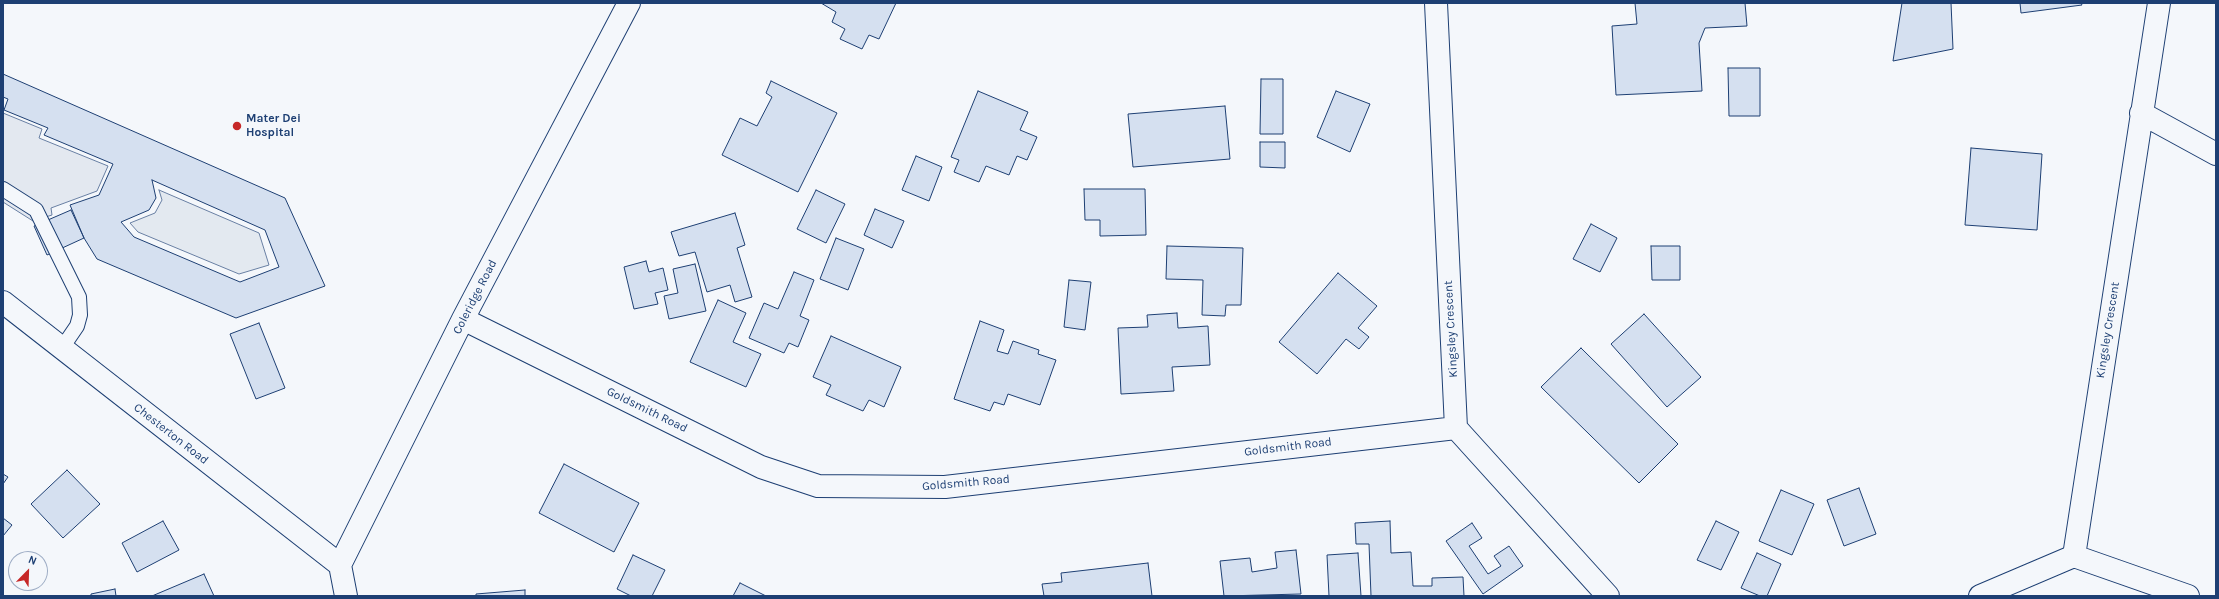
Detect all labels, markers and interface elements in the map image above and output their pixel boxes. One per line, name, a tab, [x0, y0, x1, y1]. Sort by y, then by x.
place label: Mater Dei Hospital	[246, 112, 301, 140]
marker: Mater Dei Hospital	[231, 120, 243, 132]
street label: Coleridge Road	[450, 257, 500, 337]
street label: Kingsley Crescent	[1441, 280, 1461, 378]
street label: Kingsley Crescent	[2093, 281, 2123, 379]
street label: Goldsmith Road	[604, 384, 690, 436]
street label: Chesterton Road	[131, 400, 211, 468]
street label: Goldsmith Road	[1243, 434, 1333, 460]
street label: Goldsmith Road	[921, 472, 1011, 494]
north arrow	[8, 551, 48, 591]
text: N	[26, 553, 39, 568]

